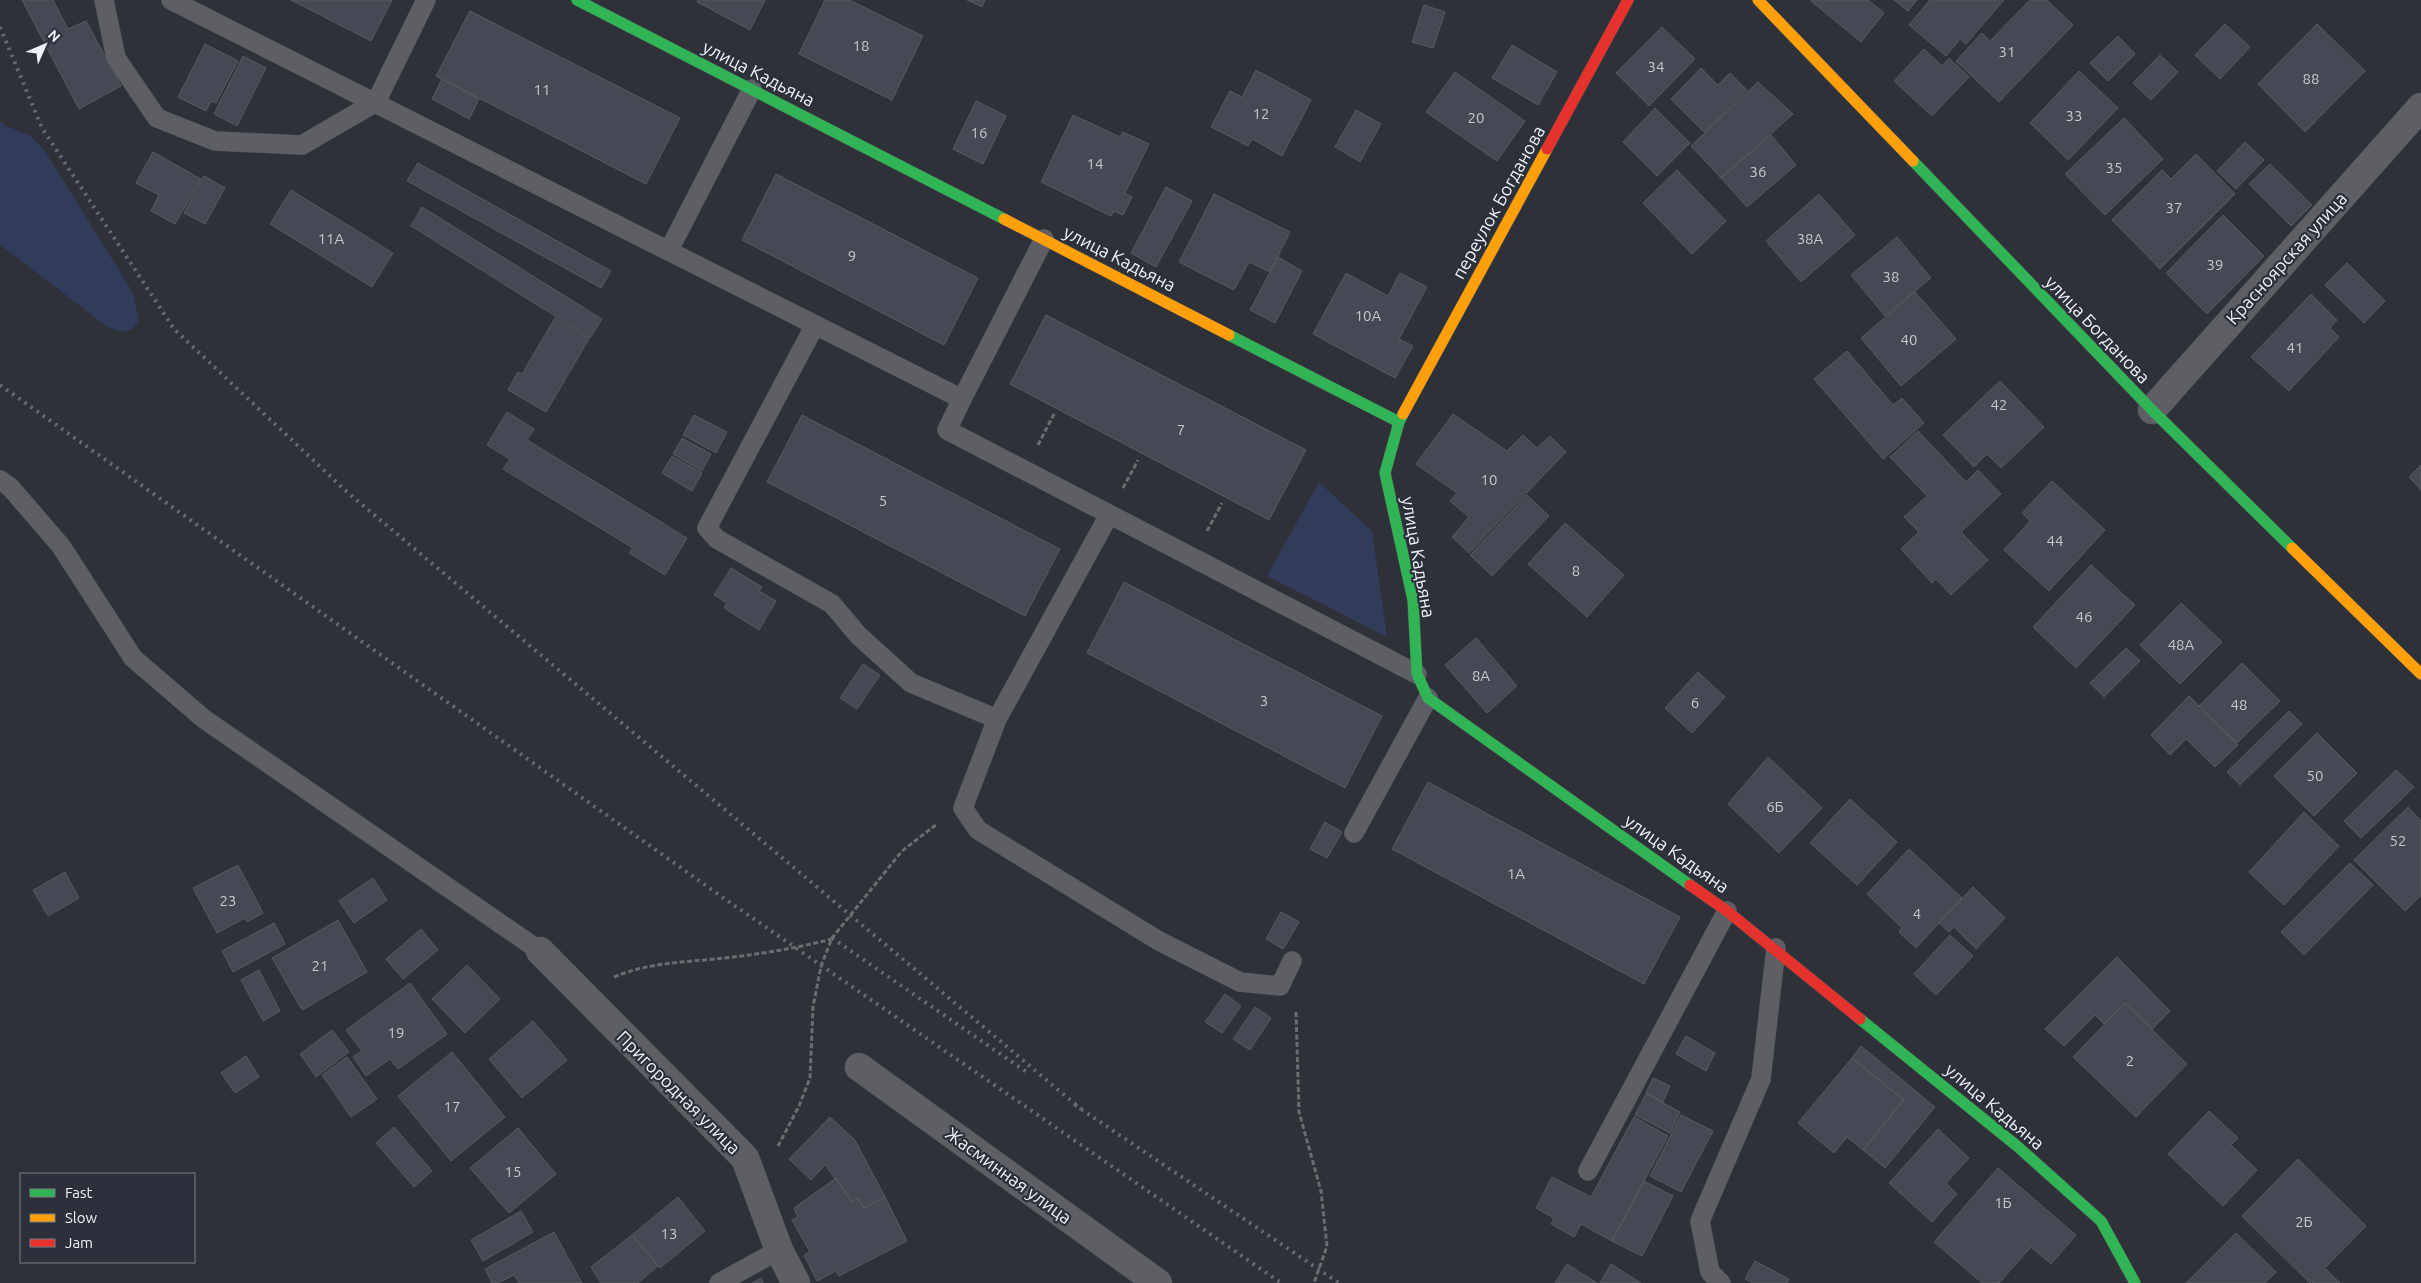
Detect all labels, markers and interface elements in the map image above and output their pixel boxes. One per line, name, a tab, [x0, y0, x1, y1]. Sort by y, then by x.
north arrow	[20, 20, 70, 70]
text: N	[45, 26, 64, 45]
street label: улица Кадьяна	[700, 36, 818, 110]
house number: 18	[853, 37, 869, 54]
house number: 31	[1999, 43, 2015, 60]
house number: 34	[1648, 58, 1664, 75]
house number: 88	[2303, 70, 2319, 87]
house number: 11	[534, 81, 550, 98]
house number: 12	[1253, 105, 1269, 122]
house number: 33	[2066, 107, 2082, 124]
house number: 20	[1468, 109, 1484, 126]
street label: переулок Богданова	[1448, 122, 1548, 282]
house number: 16	[971, 124, 987, 141]
house number: 14	[1087, 155, 1103, 172]
house number: 35	[2106, 159, 2122, 176]
house number: 36	[1750, 163, 1766, 180]
street label: Красноярская улица	[2222, 188, 2350, 328]
house number: 37	[2166, 199, 2182, 216]
street label: улица Кадьяна	[1061, 221, 1179, 295]
house number: 11А	[318, 230, 345, 247]
house number: 38А	[1797, 230, 1824, 247]
house number: 9	[848, 247, 856, 264]
house number: 39	[2207, 256, 2223, 273]
house number: 38	[1883, 268, 1899, 285]
street label: улица Богданова	[2042, 271, 2154, 387]
house number: 10А	[1355, 307, 1382, 324]
house number: 40	[1901, 331, 1917, 348]
house number: 41	[2287, 339, 2303, 356]
house number: 42	[1991, 396, 2007, 413]
house number: 7	[1177, 421, 1185, 438]
house number: 10	[1481, 471, 1497, 488]
house number: 5	[879, 492, 887, 509]
street label: улица Кадьяна	[1398, 495, 1440, 619]
house number: 44	[2047, 532, 2063, 549]
house number: 8	[1572, 562, 1580, 579]
house number: 46	[2076, 608, 2092, 625]
house number: 48А	[2168, 636, 2195, 653]
house number: 8А	[1472, 667, 1490, 684]
house number: 3	[1260, 692, 1268, 709]
house number: 6	[1691, 694, 1699, 711]
house number: 48	[2231, 696, 2247, 713]
house number: 50	[2307, 767, 2323, 784]
house number: 6Б	[1766, 798, 1784, 815]
street label: улица Кадьяна	[1621, 810, 1733, 896]
house number: 52	[2390, 832, 2406, 849]
house number: 1А	[1507, 865, 1525, 882]
house number: 23	[220, 892, 236, 909]
house number: 4	[1913, 905, 1921, 922]
house number: 21	[312, 957, 328, 974]
house number: 19	[388, 1024, 404, 1041]
street label: Пригородная улица	[613, 1026, 745, 1158]
house number: 2	[2126, 1052, 2134, 1069]
street label: улица Кадьяна	[1941, 1059, 2049, 1153]
house number: 17	[444, 1098, 460, 1115]
street label: Жасминная улица	[942, 1123, 1076, 1227]
house number: 15	[505, 1163, 521, 1180]
legend	[20, 1173, 195, 1263]
text: Fast	[65, 1184, 93, 1201]
house number: 1Б	[1994, 1194, 2012, 1211]
text: Slow	[65, 1209, 98, 1226]
house number: 2Б	[2295, 1213, 2313, 1230]
house number: 13	[661, 1225, 677, 1242]
text: Jam	[65, 1234, 93, 1251]

